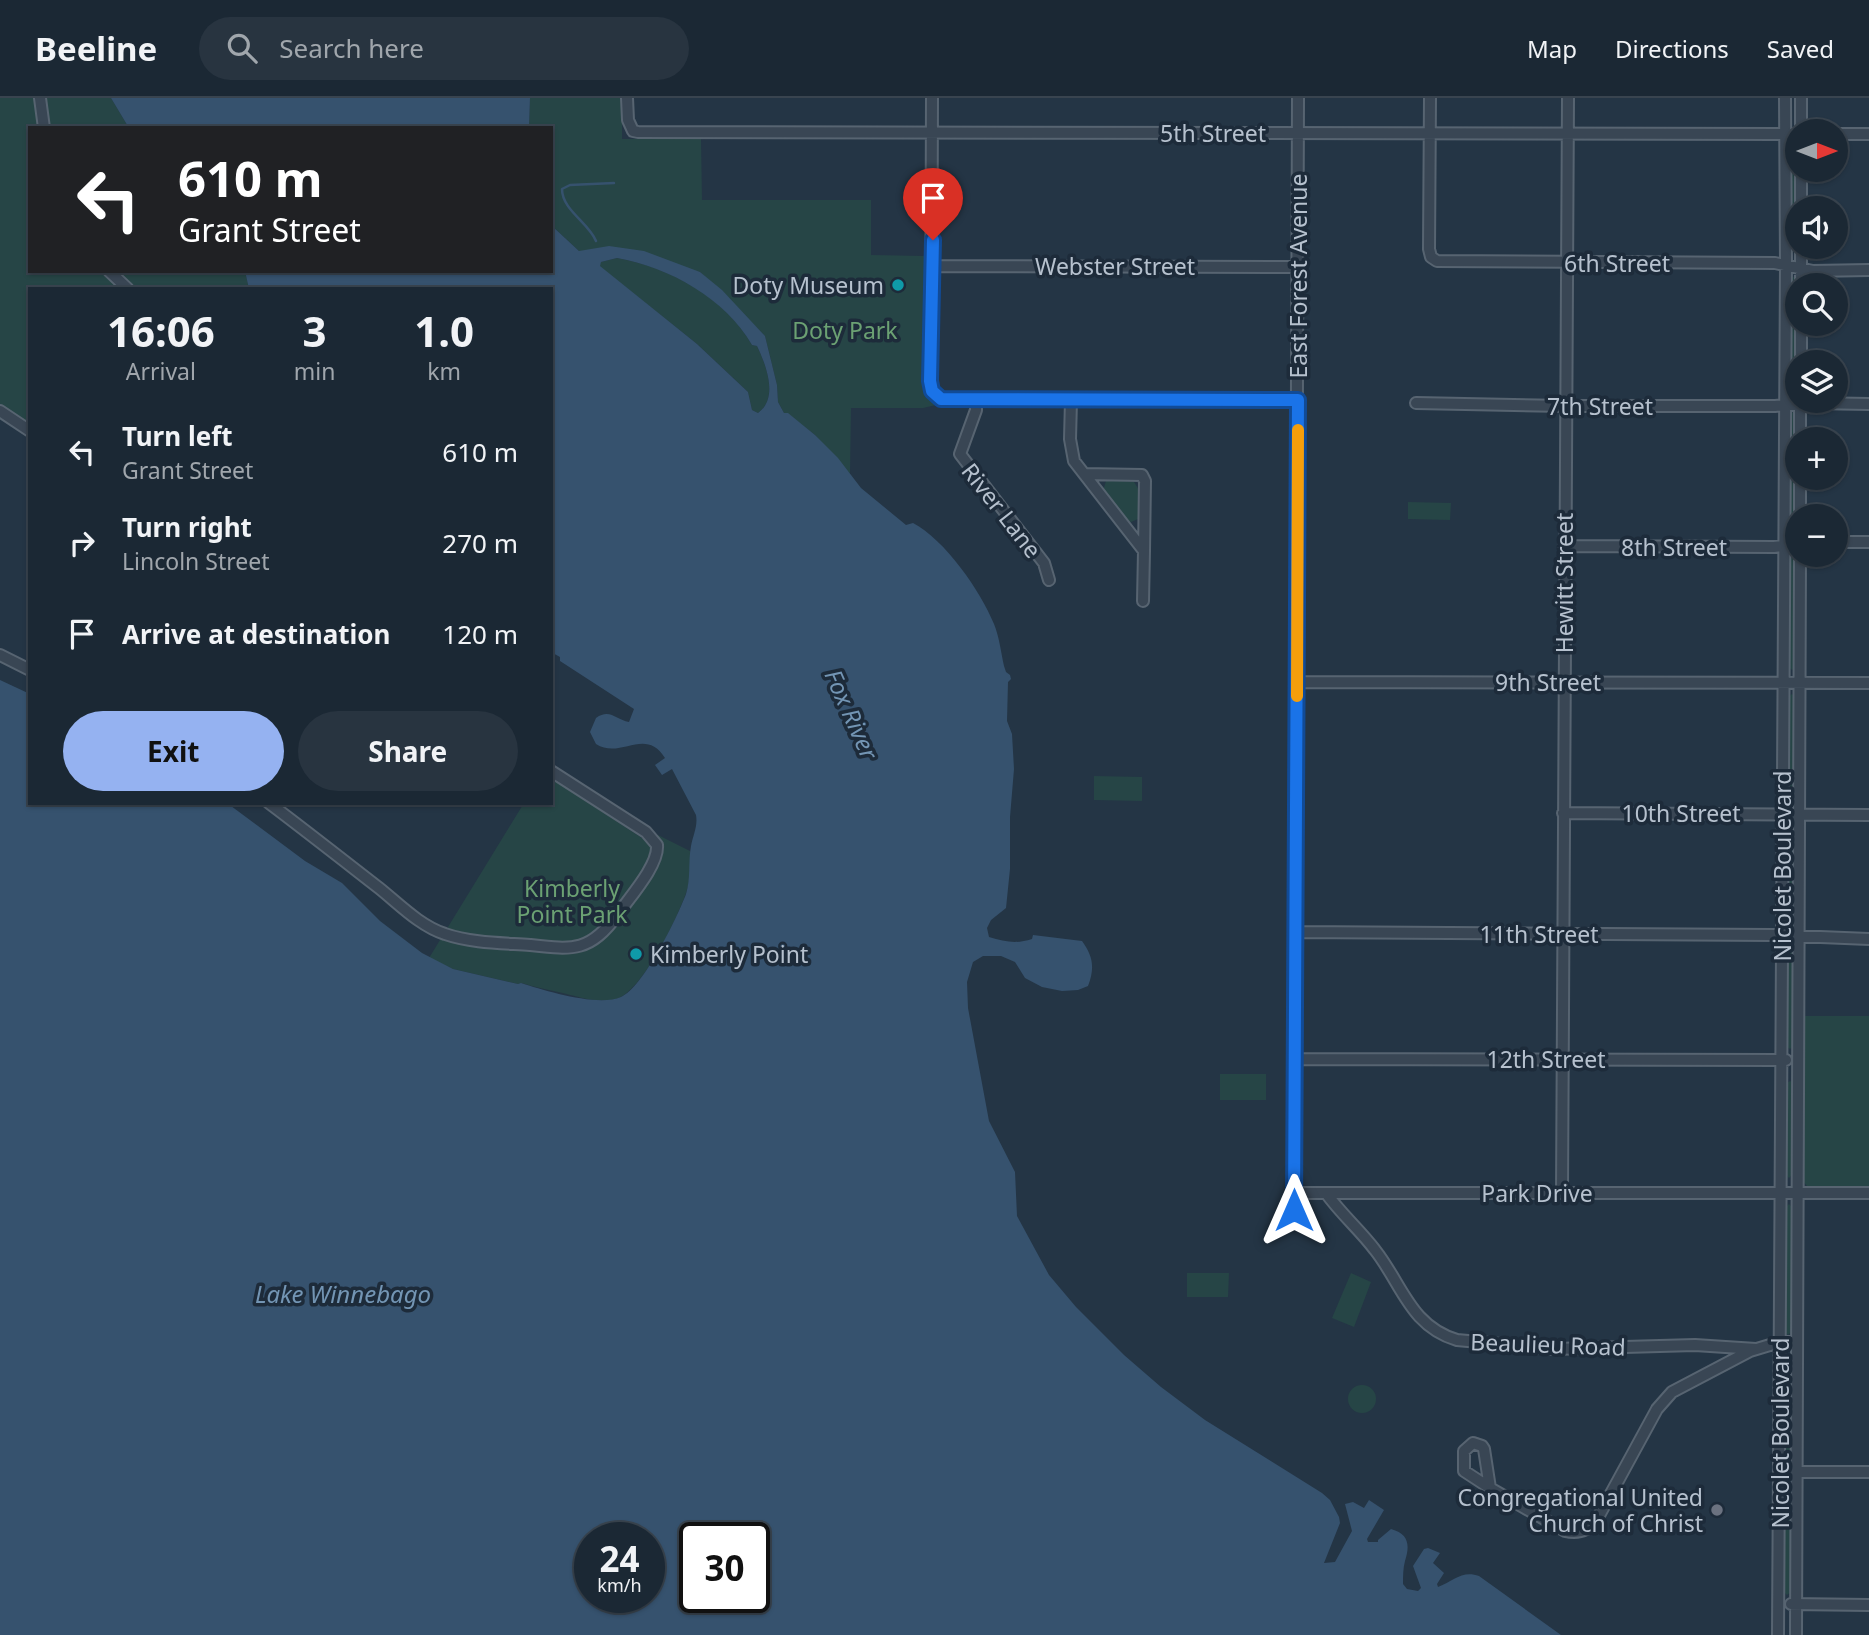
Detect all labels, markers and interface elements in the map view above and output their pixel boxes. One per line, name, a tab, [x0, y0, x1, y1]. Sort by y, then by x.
search box	[199, 17, 689, 80]
text: Beeline	[35, 26, 157, 71]
icon: search	[223, 29, 261, 67]
text: Search here	[279, 30, 424, 66]
text: Map	[1527, 32, 1577, 65]
text: Directions	[1615, 32, 1729, 65]
text: Saved	[1767, 32, 1834, 65]
street label: 5th Street	[1160, 117, 1266, 149]
north arrow	[1785, 119, 1848, 182]
map controls	[1785, 119, 1848, 567]
text: 610 m	[178, 145, 323, 211]
icon: left	[63, 154, 154, 245]
pin	[903, 168, 963, 240]
street label: East Forest Avenue	[1282, 174, 1314, 378]
icon: arrive	[914, 179, 952, 217]
button: sound	[1785, 196, 1848, 259]
text: Grant Street	[178, 208, 361, 251]
street label: 6th Street	[1564, 247, 1670, 279]
street label: Webster Street	[1035, 250, 1195, 282]
place label: Doty Museum	[732, 269, 884, 301]
button: search	[1785, 273, 1848, 336]
marker: Doty Museum	[890, 277, 906, 293]
text: 16:06	[107, 302, 215, 359]
text: 3	[303, 302, 327, 359]
text: 1.0	[414, 302, 474, 359]
park label: Doty Park	[792, 314, 898, 346]
button: layers	[1785, 350, 1848, 413]
text: Arrival	[126, 355, 196, 387]
text: min	[294, 355, 335, 387]
text: km	[427, 355, 461, 387]
street label: 7th Street	[1547, 390, 1653, 422]
text: Turn left	[122, 418, 233, 454]
button: +	[1785, 427, 1848, 490]
icon: left	[63, 433, 101, 471]
text: 610 m	[442, 434, 518, 470]
text: Grant Street	[122, 454, 253, 486]
street label: River Lane	[955, 456, 1049, 564]
button: −	[1785, 504, 1848, 567]
text: Turn right	[122, 509, 252, 545]
street label: Hewitt Street	[1548, 513, 1580, 653]
icon: right	[63, 524, 101, 562]
text: 270 m	[442, 525, 518, 561]
street label: 8th Street	[1621, 531, 1727, 563]
text: Lincoln Street	[122, 545, 270, 577]
icon: arrive	[63, 615, 101, 653]
text: Arrive at destination	[122, 616, 391, 652]
text: 120 m	[442, 616, 518, 652]
water label: Fox River	[818, 664, 887, 766]
street label: 9th Street	[1495, 666, 1601, 698]
button: Exit	[63, 711, 284, 791]
button: Share	[298, 711, 518, 791]
street label: Nicolet Boulevard	[1766, 771, 1798, 961]
street label: 10th Street	[1621, 797, 1741, 829]
park label: Kimberly Point Park	[517, 872, 628, 930]
street label: 11th Street	[1479, 918, 1599, 950]
place label: Kimberly Point	[650, 938, 808, 970]
marker: Kimberly Point	[628, 946, 644, 962]
street label: 12th Street	[1486, 1043, 1606, 1075]
position arrow	[1257, 1173, 1331, 1247]
street label: Park Drive	[1481, 1177, 1593, 1209]
water label: Lake Winnebago	[255, 1277, 431, 1310]
street label: Beaulieu Road	[1470, 1325, 1626, 1363]
street label: Nicolet Boulevard	[1764, 1338, 1796, 1528]
place label: Congregational United Church of Christ	[1458, 1481, 1703, 1539]
marker: Congregational United Church of Christ	[1709, 1502, 1725, 1518]
speed limit sign: 30	[679, 1522, 770, 1613]
text: 24	[599, 1535, 640, 1582]
text: km/h	[597, 1573, 642, 1597]

